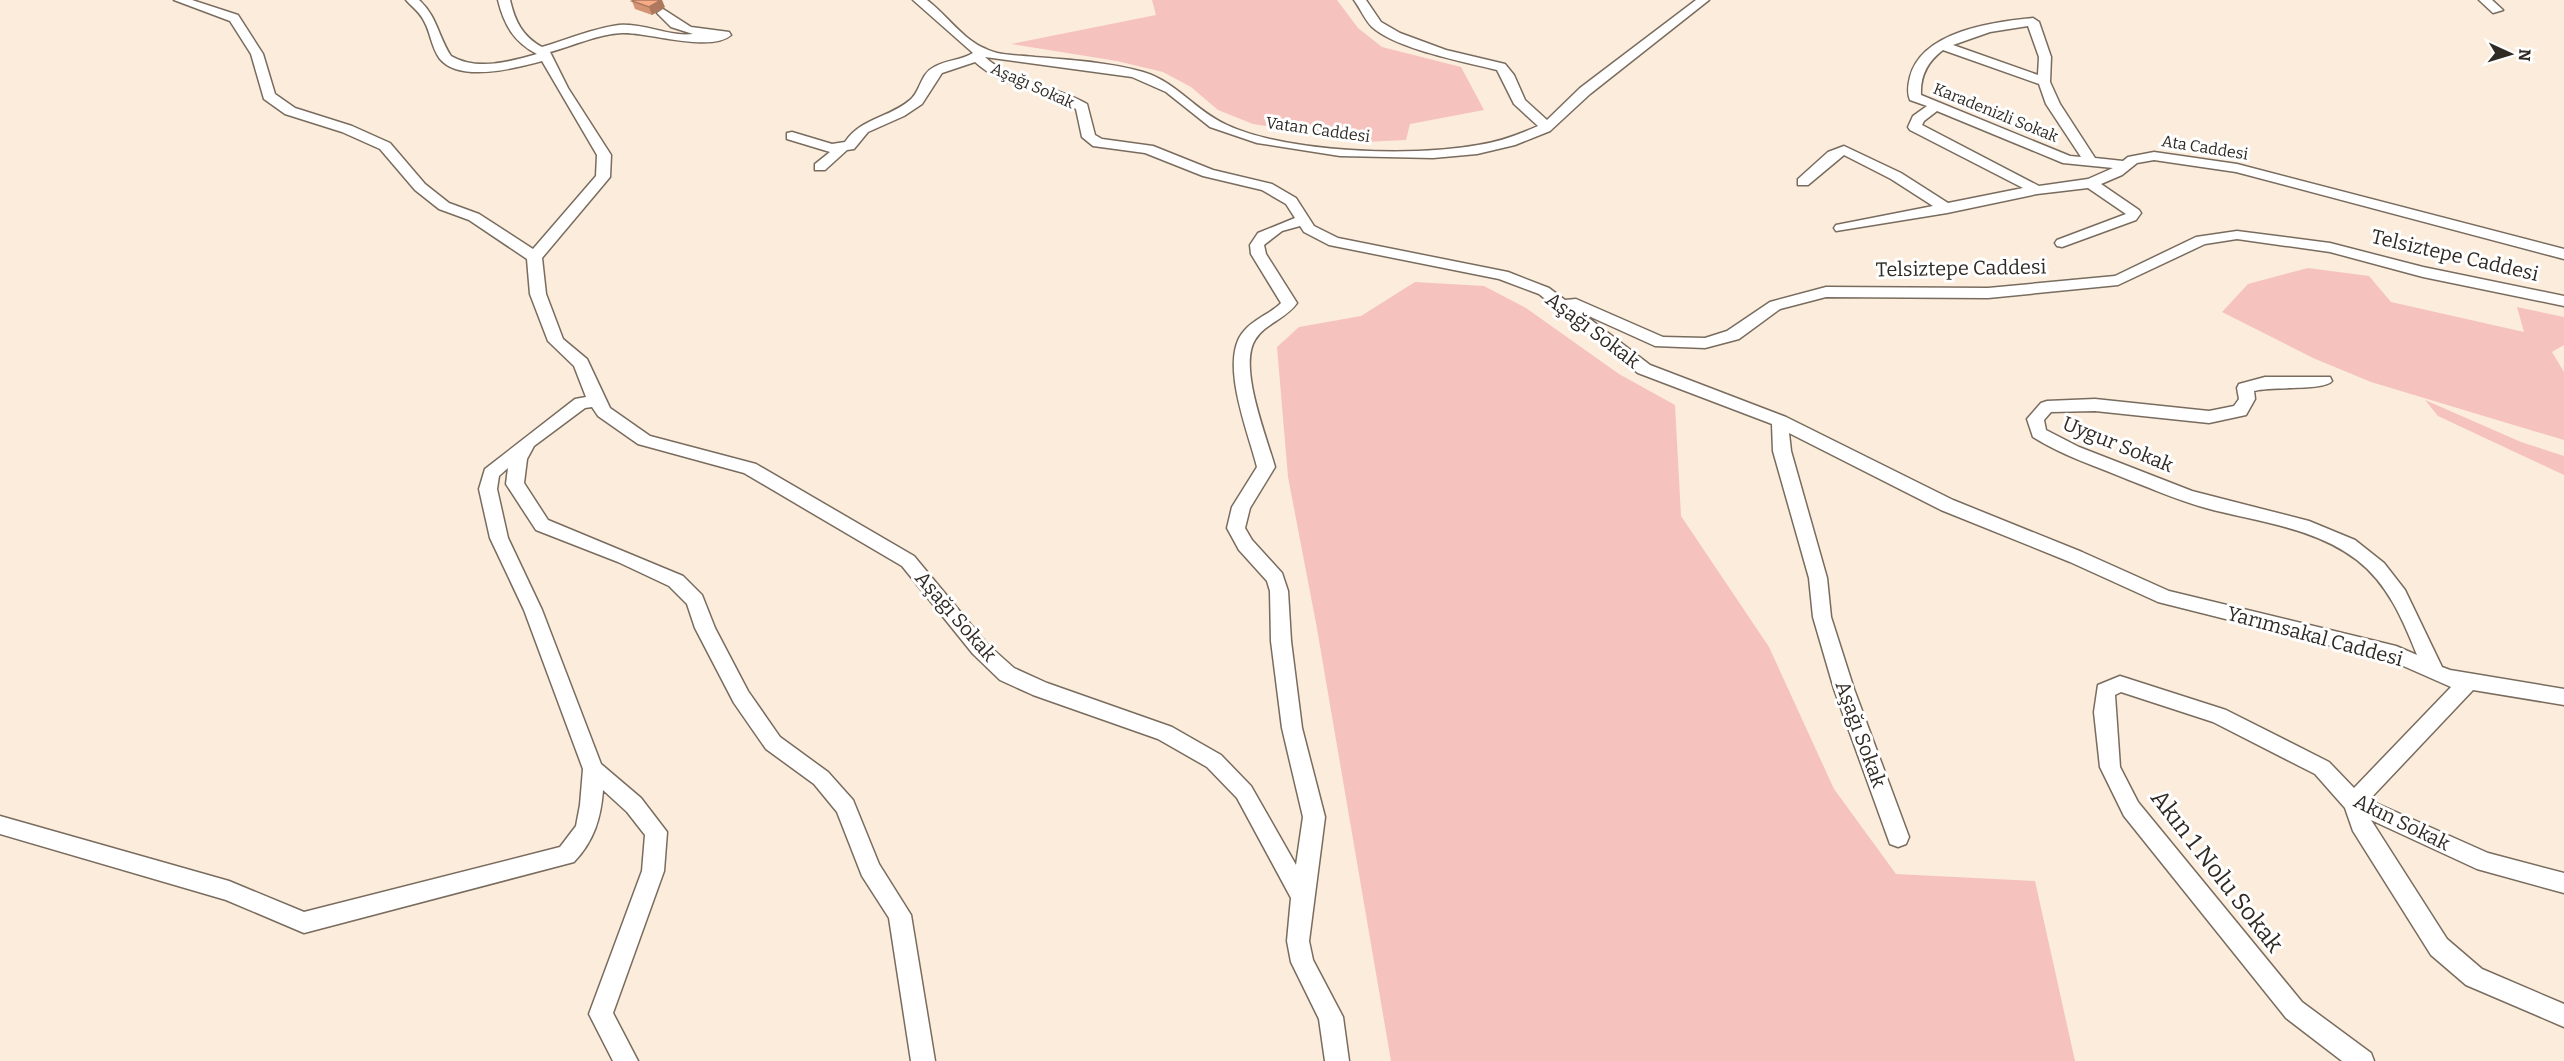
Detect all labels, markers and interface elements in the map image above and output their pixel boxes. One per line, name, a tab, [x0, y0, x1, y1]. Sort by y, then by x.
north arrow	[2480, 24, 2540, 84]
text: N	[2515, 48, 2534, 62]
street label: Aşağı Sokak	[988, 59, 1077, 112]
street label: Karadenizli Sokak	[1931, 79, 2061, 146]
street label: Vatan Caddesi	[1265, 113, 1372, 146]
street label: Ata Caddesi	[2160, 131, 2250, 164]
street label: Telsiztepe Caddesi	[2369, 224, 2541, 286]
street label: Telsiztepe Caddesi	[1875, 255, 2047, 281]
street label: Aşağı Sokak	[1541, 287, 1645, 374]
street label: Uygur Sokak	[2059, 411, 2178, 477]
street label: Aşağı Sokak	[910, 566, 1002, 667]
street label: Yarımsakal Caddesi	[2224, 601, 2406, 671]
street label: Aşağı Sokak	[1831, 677, 1892, 791]
street label: Akın 1 Nolu Sokak	[2145, 784, 2289, 958]
street label: Akın Sokak	[2350, 788, 2455, 856]

